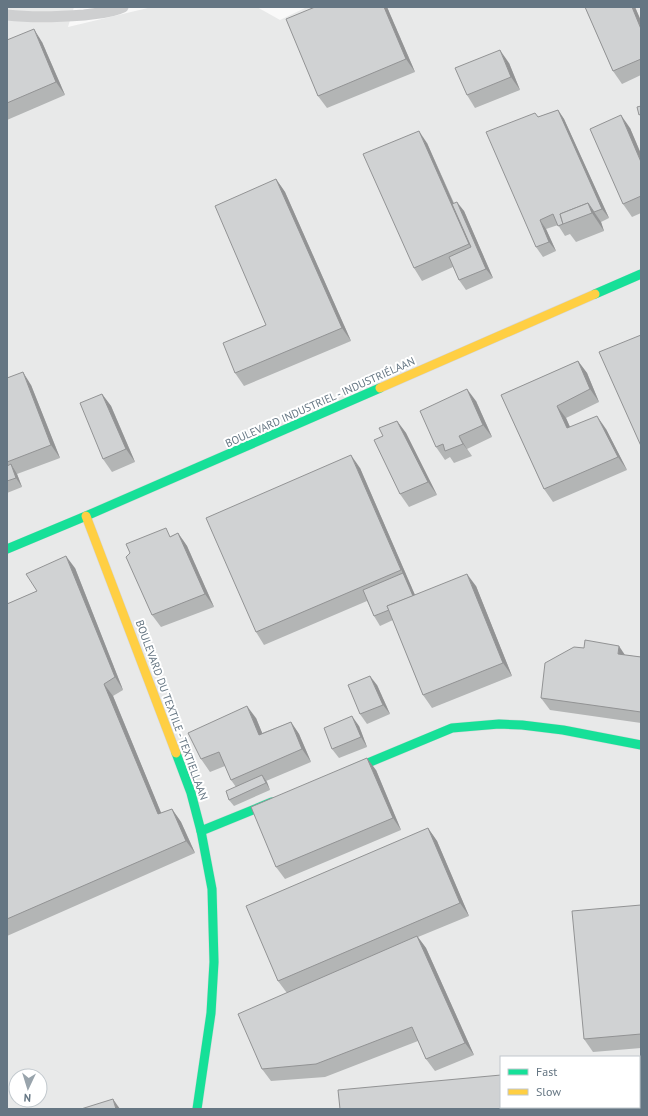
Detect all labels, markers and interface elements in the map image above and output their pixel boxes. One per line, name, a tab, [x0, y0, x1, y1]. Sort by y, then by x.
street label: BOULEVARD INDUSTRIEL - INDUSTRIÉLAAN	[223, 354, 417, 450]
street label: BOULEVARD DU TEXTILE - TEXTIELLAAN	[133, 618, 211, 802]
legend	[500, 1056, 640, 1108]
text: Fast	[536, 1064, 557, 1079]
north arrow	[8, 1068, 48, 1108]
text: Slow	[536, 1084, 561, 1099]
text: N	[23, 1091, 31, 1105]

